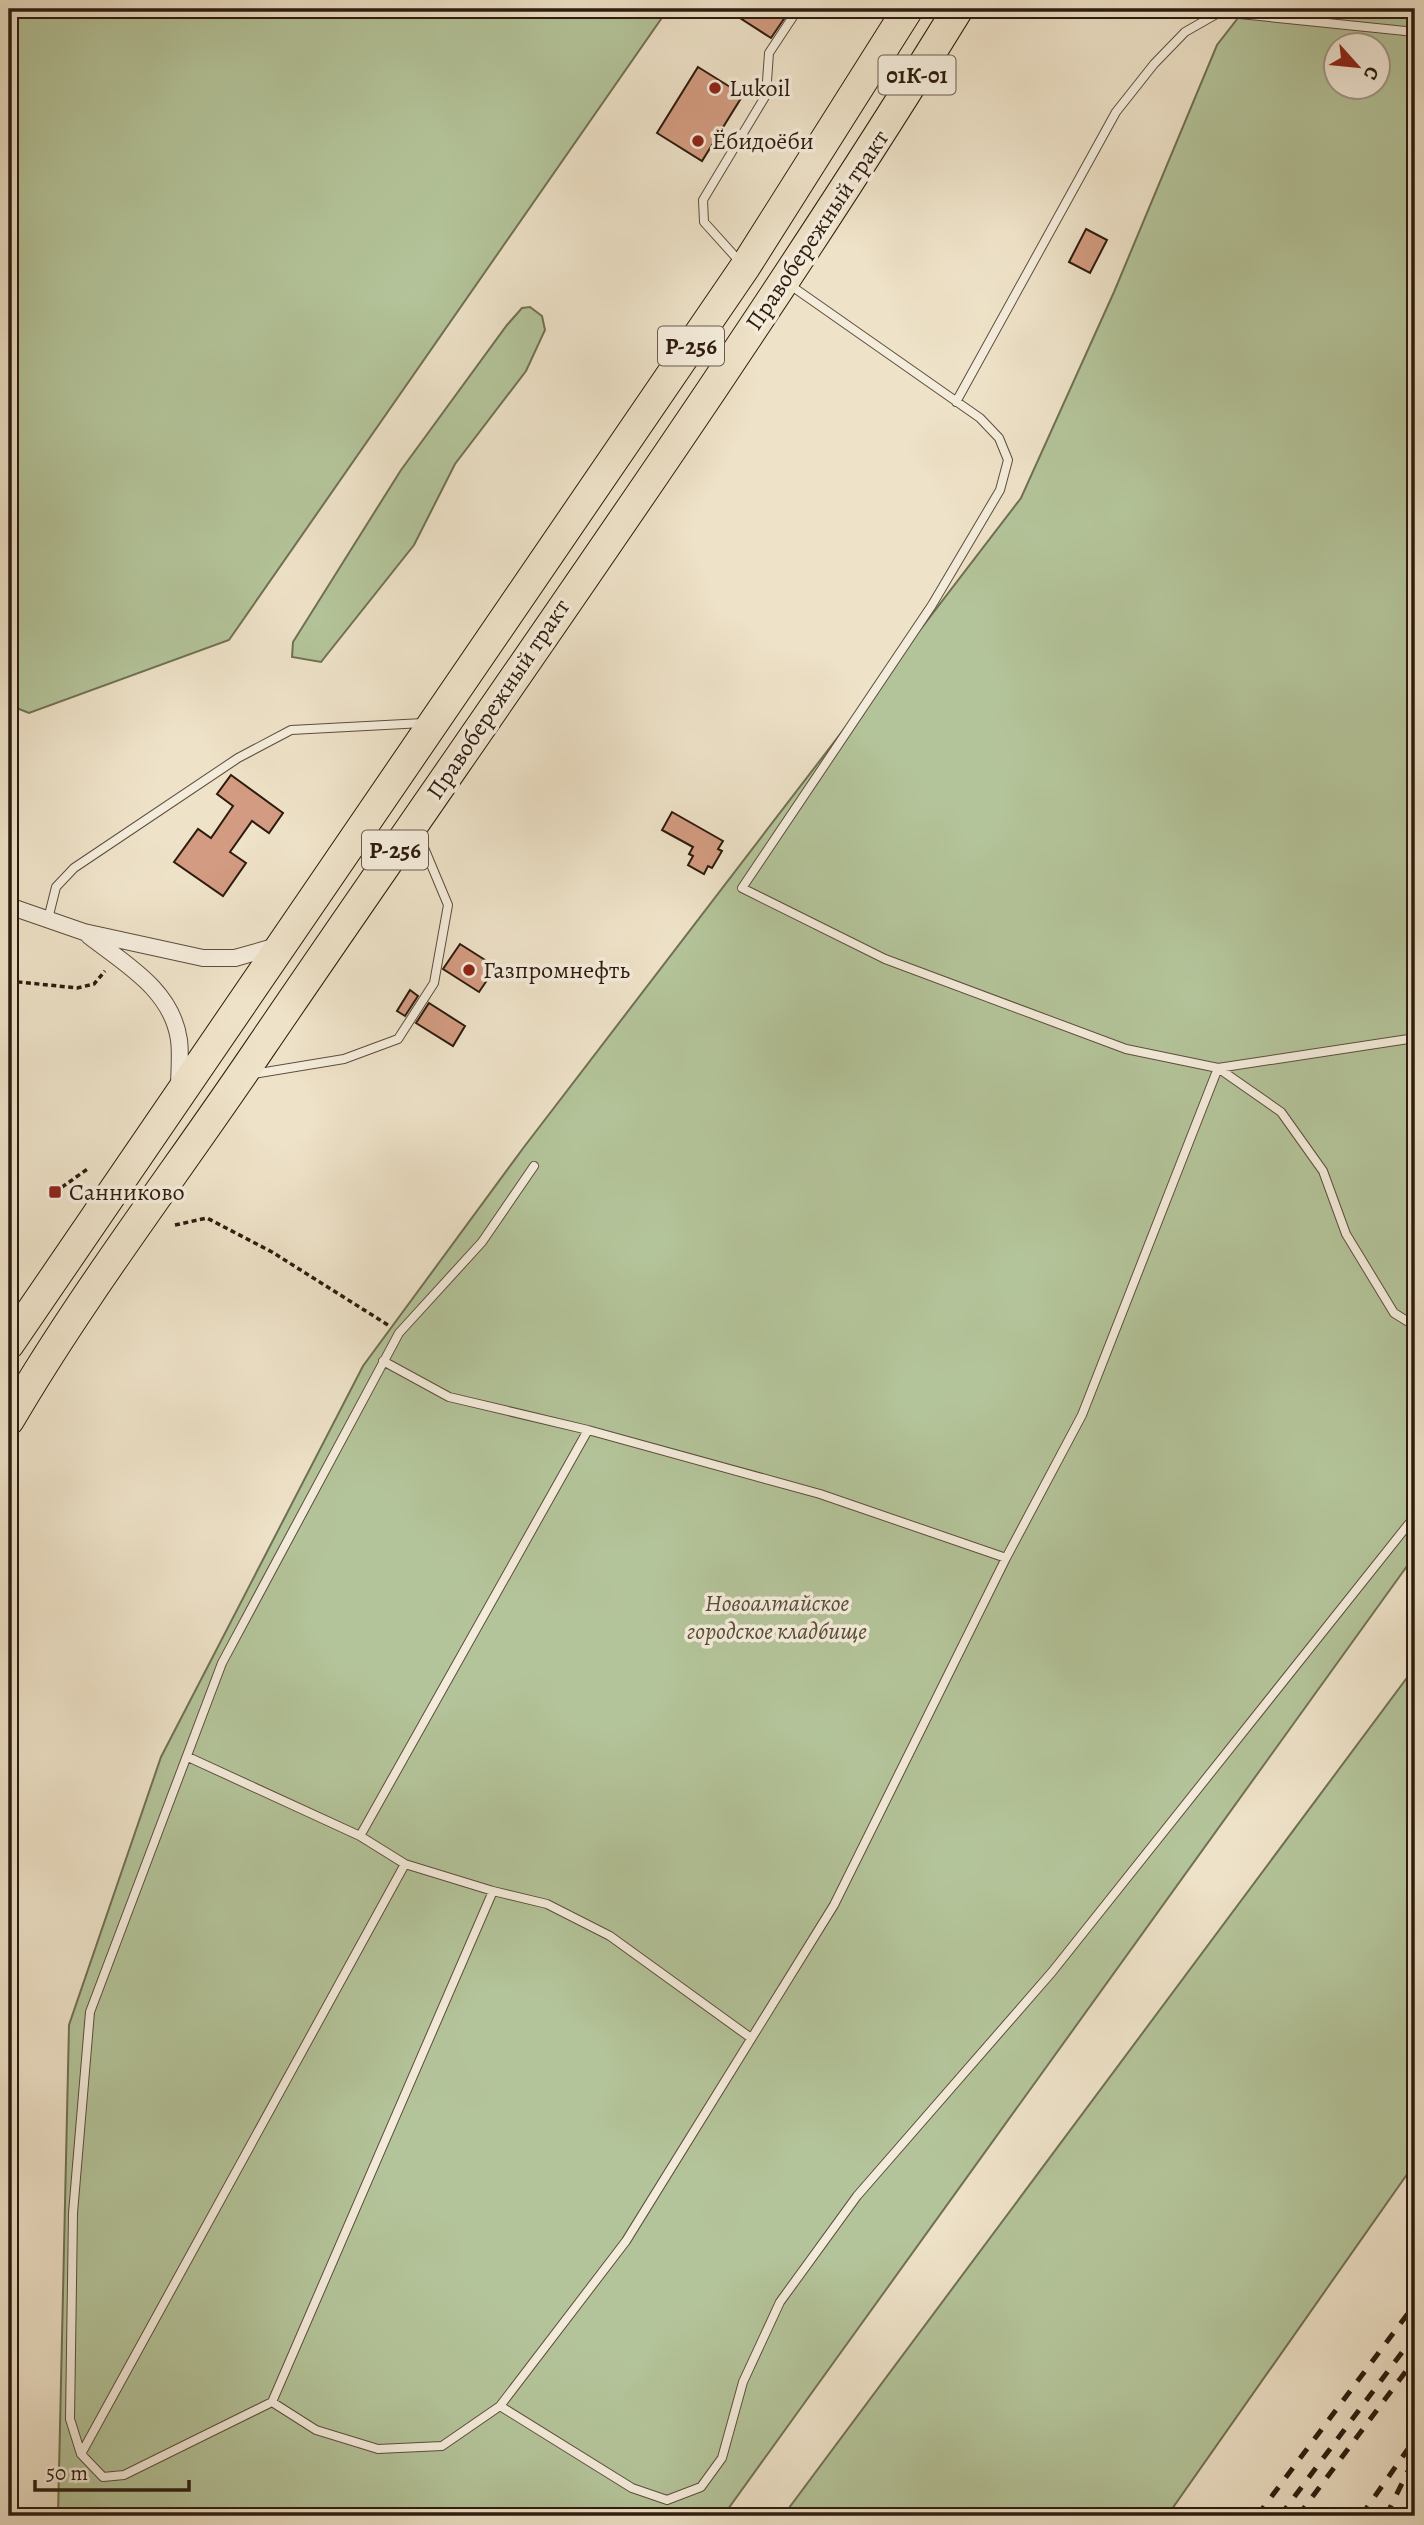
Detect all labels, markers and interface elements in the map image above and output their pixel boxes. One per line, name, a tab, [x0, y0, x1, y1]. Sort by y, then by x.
north arrow	[1322, 32, 1392, 102]
road number: 01К-01	[878, 55, 956, 94]
text: С	[1357, 62, 1385, 84]
place label: Lukoil	[729, 72, 790, 104]
marker: Lukoil	[707, 80, 723, 96]
street label: Правобережный тракт	[738, 123, 896, 336]
place label: Ёбидоёби	[712, 125, 814, 157]
marker: Ёбидоёби	[690, 133, 706, 149]
road number: Р-256	[658, 326, 724, 366]
street label: Правобережный тракт	[419, 592, 577, 805]
road number: Р-256	[362, 830, 428, 870]
place label: Газпромнефть	[483, 954, 630, 986]
marker: Газпромнефть	[461, 962, 477, 978]
place label: Санниково	[69, 1176, 185, 1208]
marker: Санниково	[47, 1184, 63, 1200]
park label: Новоалтайское городское кладбище	[687, 1587, 867, 1647]
scale bar	[35, 2448, 189, 2492]
text: 50 m	[46, 2459, 88, 2487]

